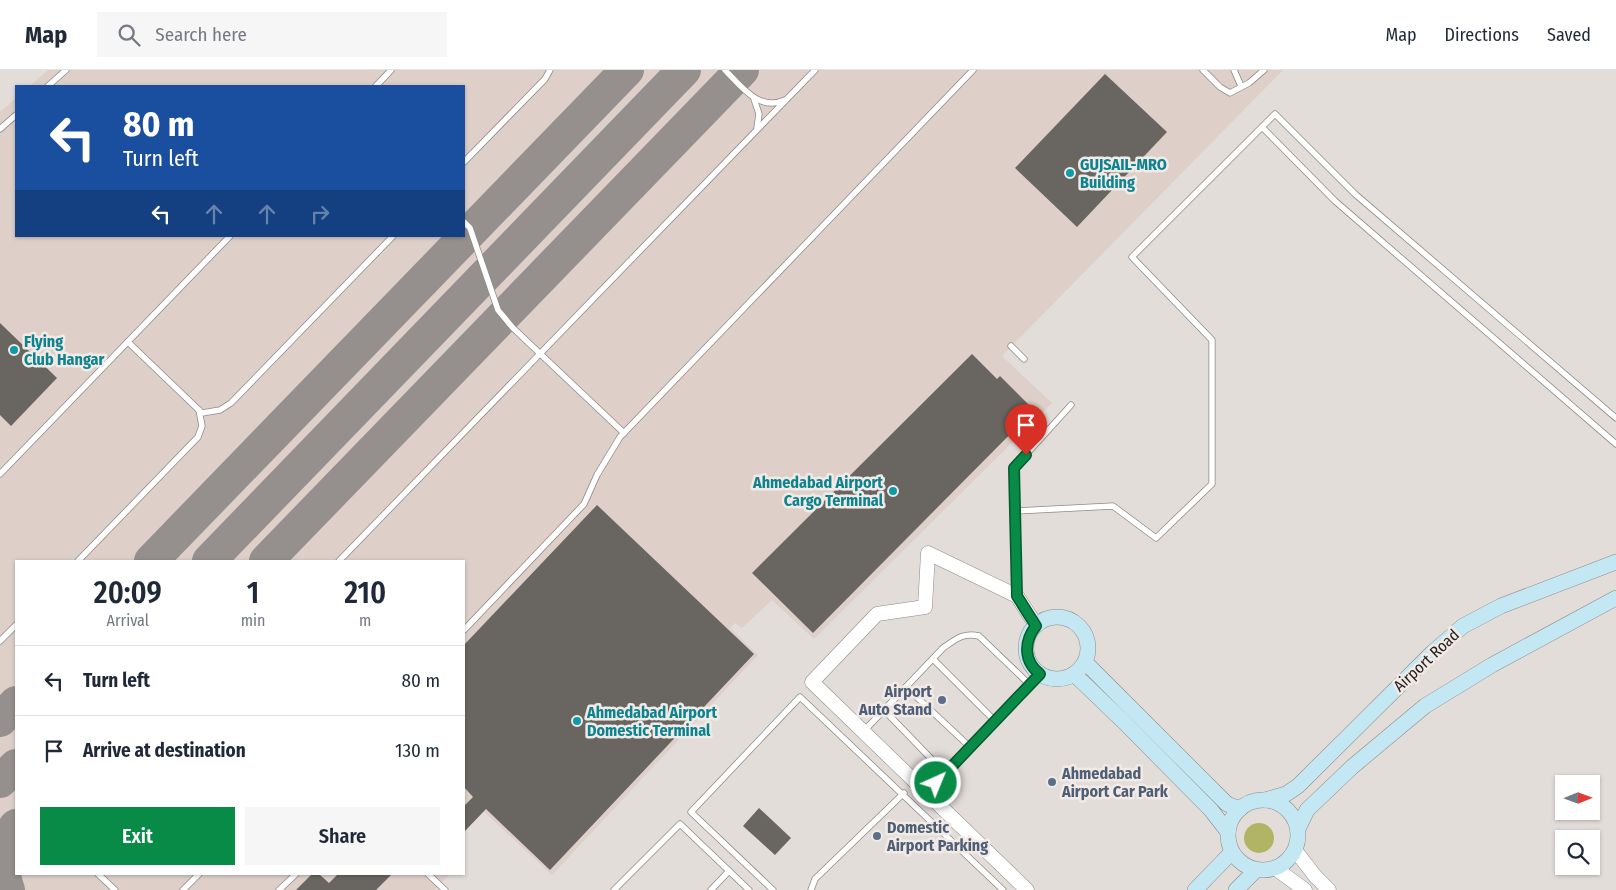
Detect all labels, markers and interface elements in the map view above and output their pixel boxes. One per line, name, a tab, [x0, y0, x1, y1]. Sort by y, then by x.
search box	[97, 12, 447, 57]
text: Map	[25, 21, 67, 49]
icon: search	[115, 21, 143, 49]
text: Search here	[155, 23, 247, 46]
text: Map	[1385, 24, 1417, 46]
text: Directions	[1445, 24, 1519, 46]
text: Saved	[1547, 24, 1591, 46]
text: 80 m	[123, 103, 195, 145]
icon: left	[40, 105, 105, 170]
text: Turn left	[123, 145, 199, 172]
place label: GUJSAIL-MRO Building	[1080, 155, 1167, 192]
marker: GUJSAIL-MRO Building	[1064, 167, 1076, 179]
icon: left	[147, 200, 175, 228]
icon: ahead	[200, 200, 228, 228]
icon: ahead	[253, 200, 281, 228]
icon: right	[306, 200, 334, 228]
place label: Flying Club Hangar	[24, 332, 104, 369]
marker: Flying Club Hangar	[8, 344, 20, 356]
pin	[1005, 404, 1047, 455]
icon: arrive	[1012, 411, 1040, 439]
place label: Ahmedabad Airport Cargo Terminal	[752, 473, 884, 510]
marker: Ahmedabad Airport Cargo Terminal	[887, 485, 899, 497]
text: 20:09	[94, 575, 162, 611]
text: 1	[247, 575, 259, 611]
text: 210	[344, 575, 386, 611]
text: Arrival	[107, 611, 149, 630]
text: min	[241, 611, 265, 630]
text: m	[359, 611, 371, 630]
street label: Airport Road	[1390, 625, 1463, 696]
icon: left	[40, 667, 68, 695]
text: Turn left	[83, 669, 150, 692]
text: 80 m	[402, 669, 440, 692]
place label: Airport Auto Stand	[858, 682, 932, 719]
marker: Airport Auto Stand	[936, 694, 948, 706]
place label: Ahmedabad Airport Domestic Terminal	[586, 703, 717, 740]
marker: Ahmedabad Airport Domestic Terminal	[571, 715, 583, 727]
icon: arrive	[40, 737, 68, 765]
text: Arrive at destination	[83, 739, 246, 762]
text: 130 m	[395, 739, 440, 762]
position arrow	[909, 756, 961, 808]
place label: Ahmedabad Airport Car Park	[1061, 764, 1169, 801]
north arrow	[1555, 775, 1600, 820]
map controls	[1555, 775, 1600, 875]
marker: Ahmedabad Airport Car Park	[1046, 776, 1058, 788]
button: Exit	[40, 807, 235, 865]
button: Share	[245, 807, 440, 865]
place label: Domestic Airport Parking	[886, 818, 988, 855]
marker: Domestic Airport Parking	[871, 830, 883, 842]
button: search	[1555, 830, 1600, 875]

